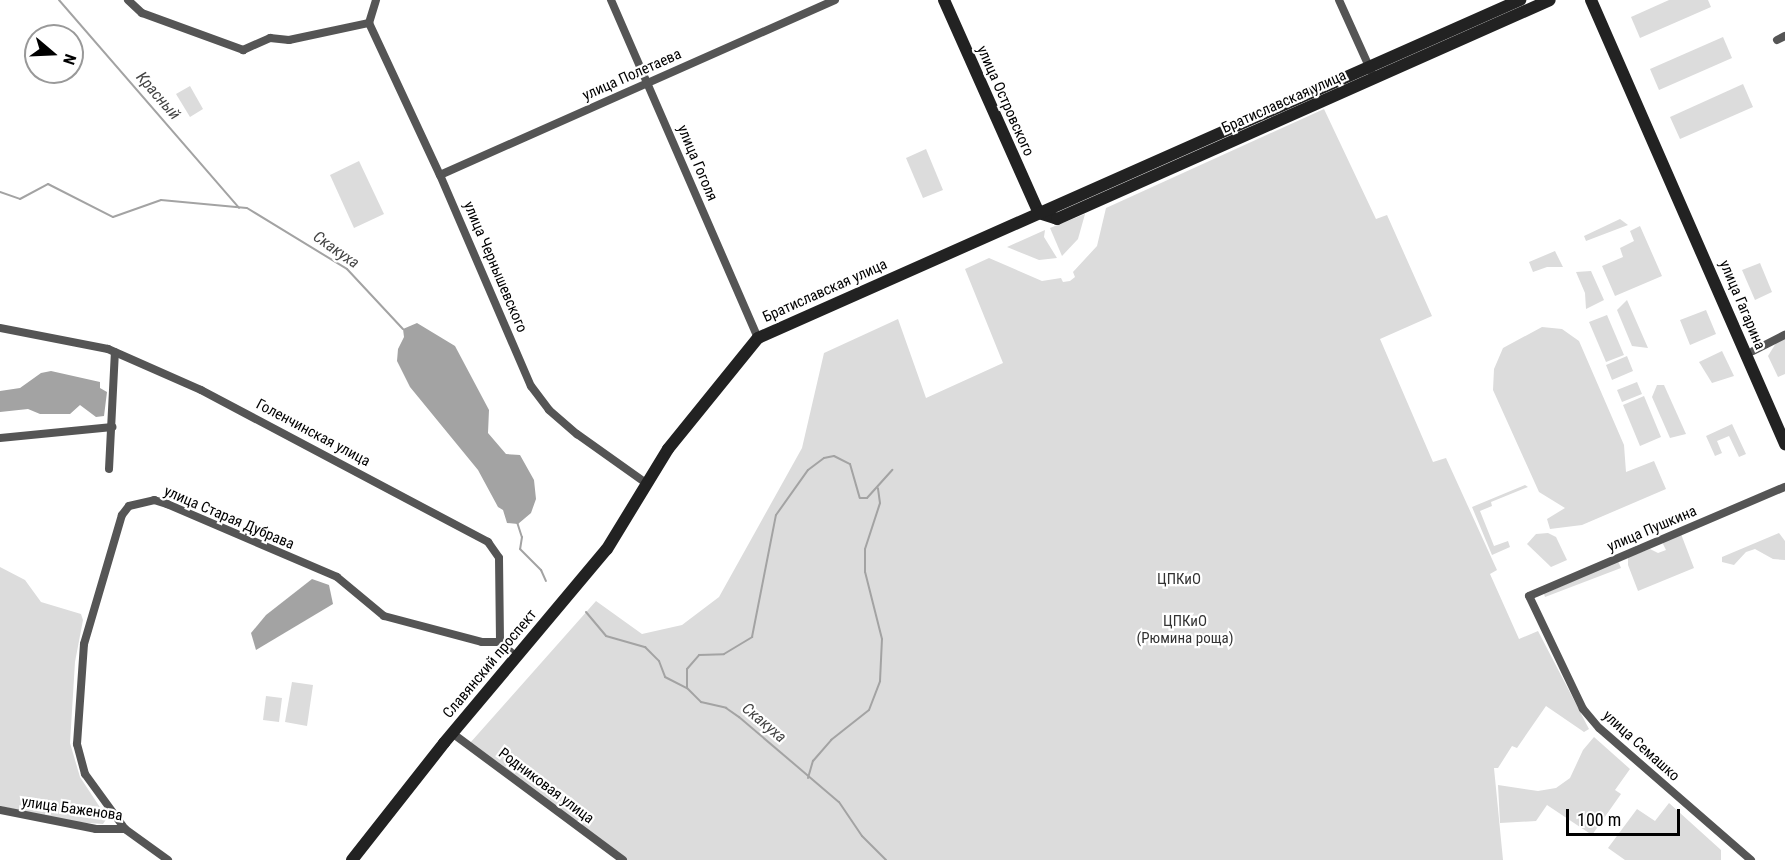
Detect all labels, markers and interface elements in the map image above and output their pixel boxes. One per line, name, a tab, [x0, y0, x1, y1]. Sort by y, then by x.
north arrow	[24, 24, 84, 84]
street label: улица Островского	[973, 43, 1037, 159]
street label: улица Полетаева	[580, 45, 684, 105]
text: N	[59, 52, 80, 67]
street label: Братиславская улица	[1219, 66, 1349, 138]
water label: Красный	[132, 68, 184, 124]
street label: улица Гоголя	[673, 122, 721, 204]
street label: улица Чернышевского	[459, 199, 531, 335]
water label: Скакуха	[309, 227, 363, 273]
street label: Братиславская улица	[760, 255, 890, 327]
street label: улица Гагарина	[1715, 258, 1769, 352]
street label: Голенчинская улица	[253, 395, 373, 471]
street label: улица Старая Дубрава	[161, 482, 297, 554]
street label: улица Пушкина	[1605, 502, 1699, 556]
park label: ЦПКиО	[1157, 571, 1201, 589]
street label: Славянский проспект	[439, 606, 541, 722]
park label: ЦПКиО (Рюмина роща)	[1137, 612, 1233, 647]
water label: Скакуха	[738, 699, 790, 747]
street label: улица Семашко	[1599, 707, 1683, 785]
street label: Родниковая улица	[495, 744, 597, 828]
street label: улица Баженова	[20, 793, 124, 825]
scale bar	[1569, 797, 1683, 835]
text: 100 m	[1577, 809, 1621, 830]

